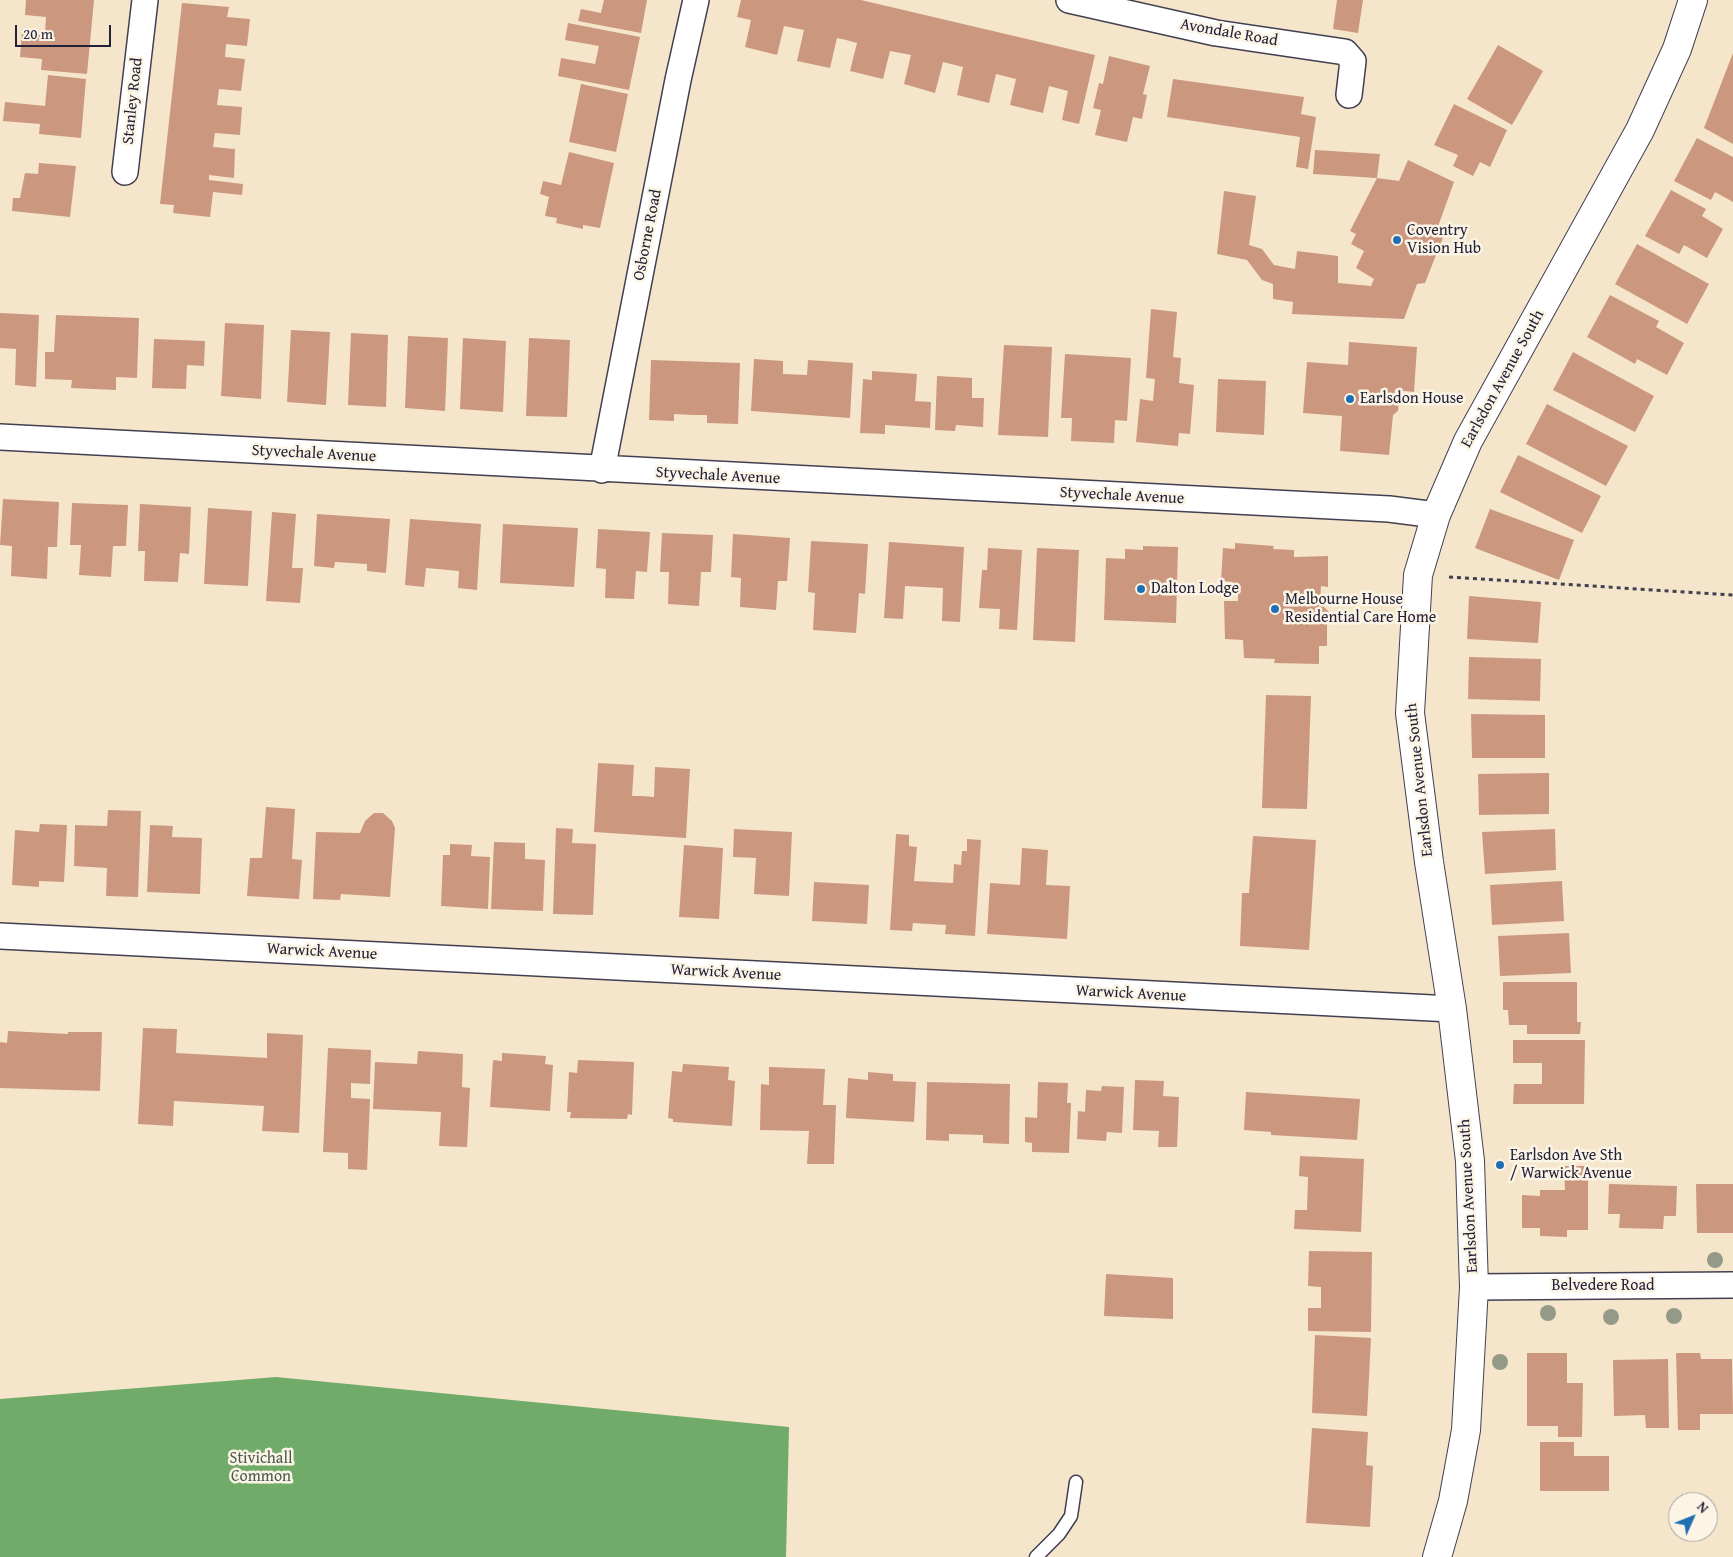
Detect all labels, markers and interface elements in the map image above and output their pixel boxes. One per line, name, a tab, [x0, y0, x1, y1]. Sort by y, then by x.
scale bar	[18, 15, 114, 47]
street label: Avondale Road	[1179, 15, 1279, 51]
text: 20 m	[23, 23, 53, 44]
street label: Stanley Road	[119, 57, 147, 145]
street label: Osborne Road	[630, 188, 666, 282]
place label: Coventry Vision Hub	[1407, 221, 1481, 259]
marker: Coventry Vision Hub	[1391, 234, 1403, 246]
street label: Earlsdon Avenue South	[1457, 307, 1549, 451]
place label: Earlsdon House	[1360, 389, 1464, 409]
marker: Earlsdon House	[1344, 393, 1356, 405]
street label: Styvechale Avenue	[251, 441, 377, 467]
street label: Styvechale Avenue	[655, 463, 781, 489]
street label: Styvechale Avenue	[1059, 483, 1185, 509]
place label: Dalton Lodge	[1151, 579, 1239, 599]
marker: Dalton Lodge	[1135, 583, 1147, 595]
place label: Melbourne House Residential Care Home	[1285, 590, 1436, 628]
marker: Melbourne House Residential Care Home	[1269, 603, 1281, 615]
street label: Earlsdon Avenue South	[1402, 702, 1438, 858]
street label: Warwick Avenue	[266, 940, 378, 964]
street label: Warwick Avenue	[670, 961, 782, 985]
street label: Warwick Avenue	[1075, 982, 1187, 1006]
street label: Earlsdon Avenue South	[1455, 1118, 1483, 1274]
place label: Earlsdon Ave Sth / Warwick Avenue	[1510, 1146, 1632, 1184]
marker: Earlsdon Ave Sth / Warwick Avenue	[1494, 1159, 1506, 1171]
street label: Belvedere Road	[1551, 1276, 1655, 1296]
park label: Stivichall Common	[230, 1449, 292, 1487]
north arrow	[1668, 1492, 1718, 1542]
text: N	[1693, 1497, 1714, 1518]

